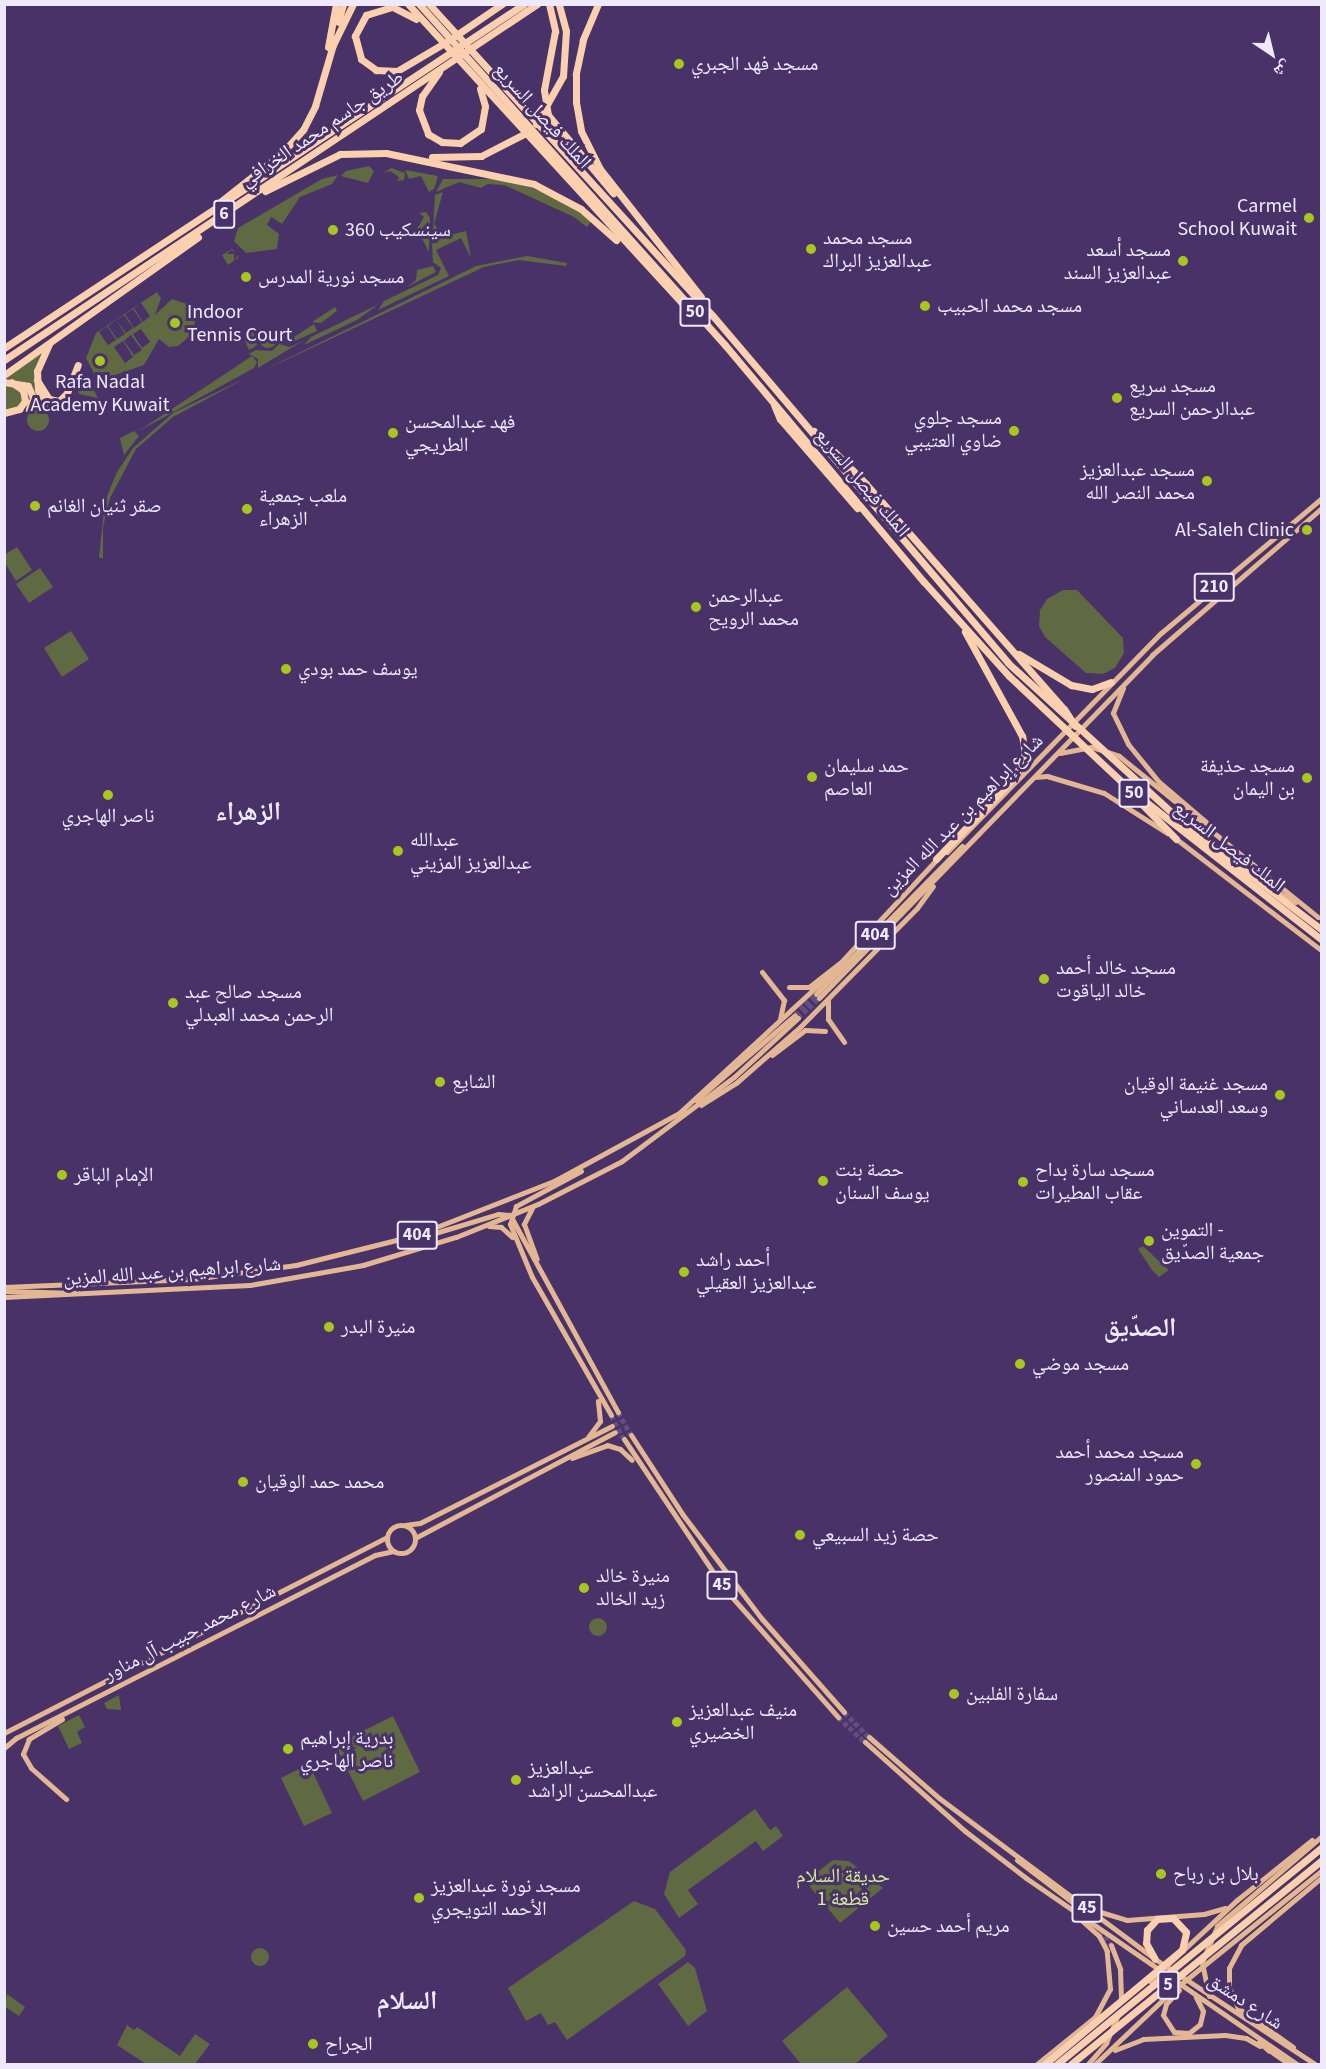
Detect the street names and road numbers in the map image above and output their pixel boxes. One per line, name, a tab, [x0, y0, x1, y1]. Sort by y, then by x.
street label: الملك فيصل السريع	[488, 58, 596, 174]
street label: طريق جاسم محمد الخرافي	[236, 65, 408, 193]
road number: 6	[212, 199, 236, 229]
road number: 50	[678, 297, 712, 327]
street label: الملك فيصل السريع	[810, 424, 914, 542]
road number: 210	[1193, 572, 1235, 602]
street label: شارع إبراهيم بن عبد الله المزين	[877, 729, 1049, 901]
road number: 50	[1118, 778, 1150, 808]
street label: الملك فيصل السريع	[1169, 796, 1289, 898]
road number: 404	[854, 920, 896, 950]
road number: 404	[396, 1220, 438, 1250]
street label: شارع ابراهيم بن عبد الله المزين	[62, 1252, 282, 1292]
road number: 45	[706, 1570, 738, 1600]
street label: شارع محمد حبيب آل مناور	[100, 1579, 280, 1687]
road number: 45	[1070, 1893, 1104, 1923]
street label: شارع دمشق	[1203, 1969, 1287, 2035]
road number: 5	[1156, 1970, 1180, 2000]

